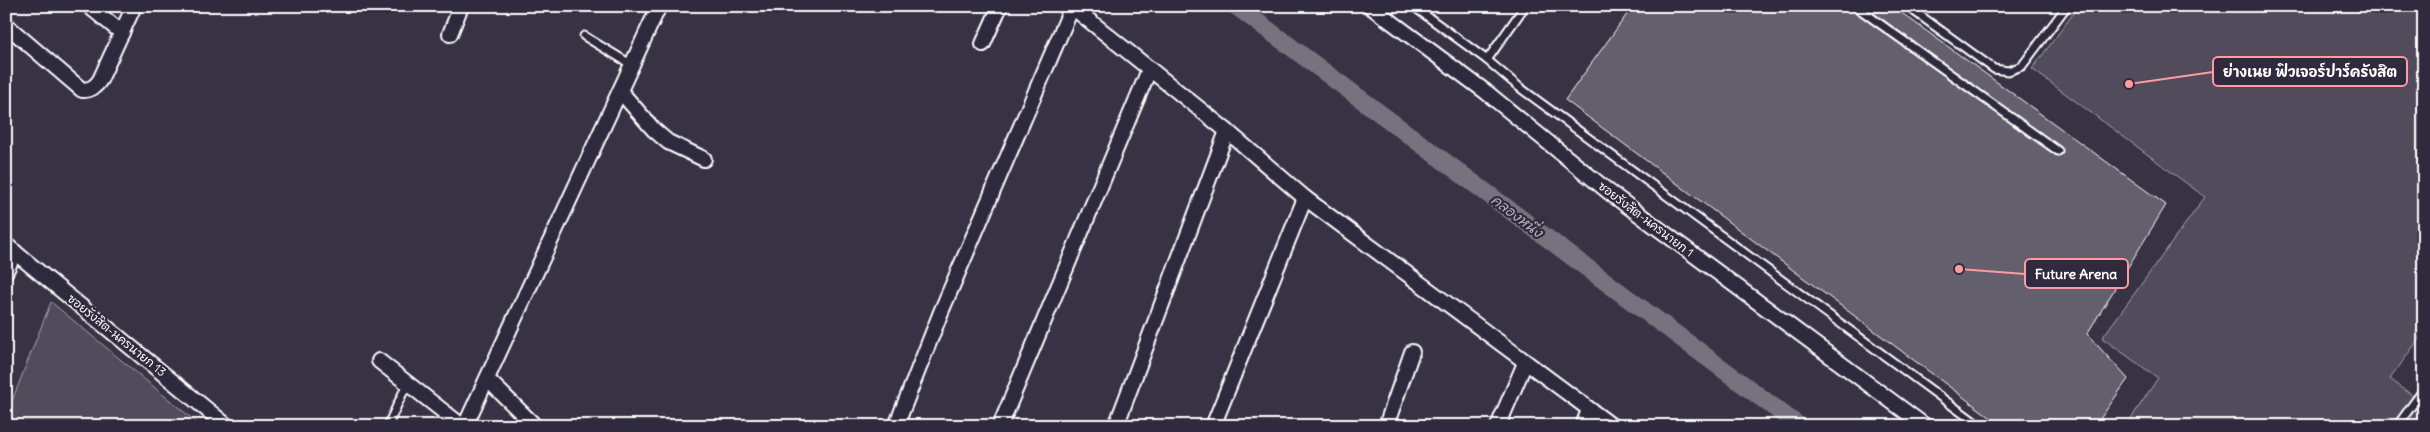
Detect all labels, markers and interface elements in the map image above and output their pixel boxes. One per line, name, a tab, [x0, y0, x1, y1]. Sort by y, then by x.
callout: ย่างเนย ฟิวเจอร์ปาร์ครังสิต	[2213, 57, 2407, 86]
text: ย่างเนย ฟิวเจอร์ปาร์ครังสิต	[2223, 62, 2397, 81]
street label: ซอยรังสิต-นครนายก 1	[1595, 178, 1697, 260]
water label: คลองหนึ่ง	[1488, 188, 1549, 242]
callout: Future Arena	[2025, 259, 2128, 288]
text: Future Arena	[2035, 265, 2117, 283]
street label: ซอยรังสิต-นครนายก 13	[65, 291, 169, 379]

